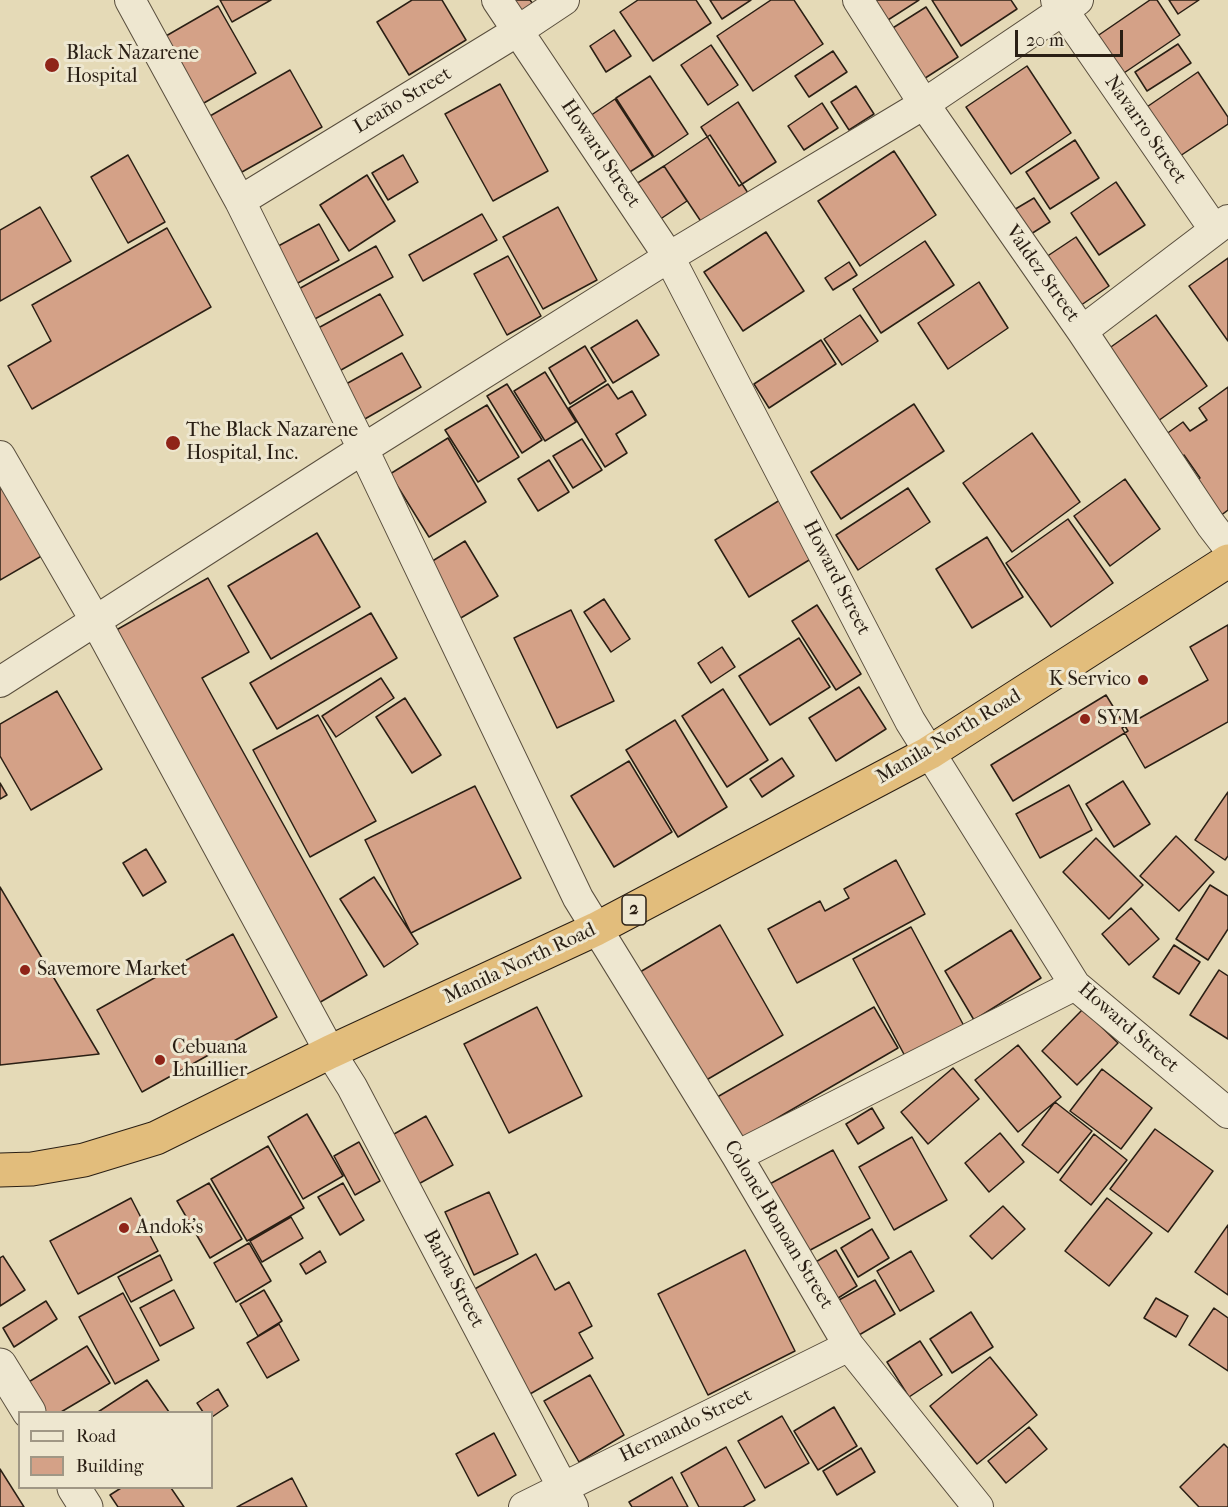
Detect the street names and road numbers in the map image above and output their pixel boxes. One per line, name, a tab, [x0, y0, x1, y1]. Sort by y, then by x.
street label: Leaño Street	[350, 62, 456, 140]
street label: Navarro Street	[1099, 71, 1191, 189]
street label: Howard Street	[555, 95, 645, 213]
street label: Valdez Street	[1000, 221, 1084, 327]
street label: Howard Street	[797, 517, 875, 639]
street label: Manila North Road	[872, 684, 1026, 790]
road number: 2	[622, 895, 646, 925]
street label: Manila North Road	[440, 918, 600, 1010]
street label: Howard Street	[1073, 978, 1183, 1078]
street label: Colonel Bonoan Street	[718, 1136, 838, 1314]
street label: Barba Street	[417, 1226, 489, 1332]
street label: Hernando Street	[616, 1384, 756, 1468]

